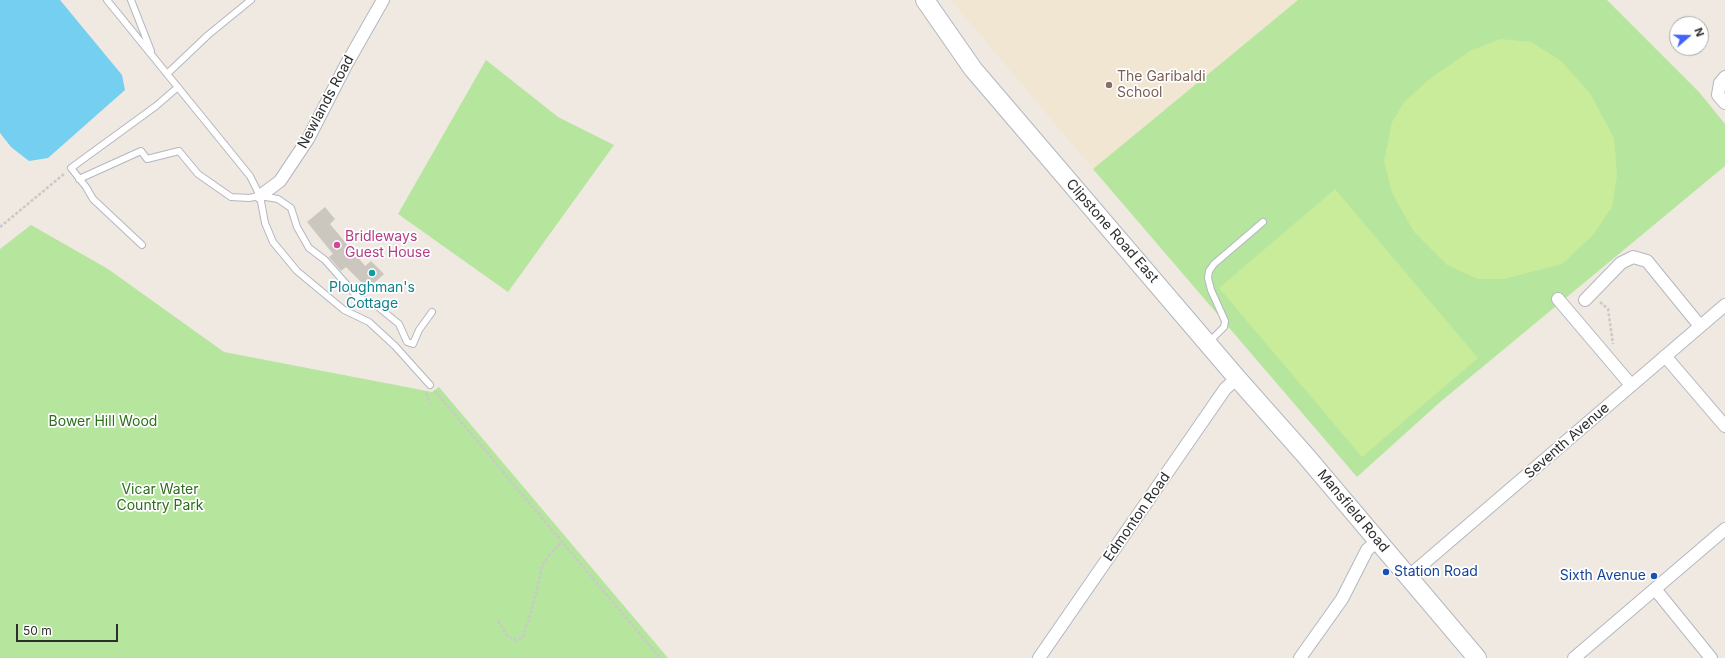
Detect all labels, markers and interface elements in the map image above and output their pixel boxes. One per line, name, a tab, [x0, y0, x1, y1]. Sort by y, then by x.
north arrow	[1669, 16, 1709, 56]
text: N	[1691, 26, 1707, 39]
street label: Newlands Road	[294, 53, 358, 151]
place label: The Garibaldi School	[1117, 69, 1206, 102]
marker: The Garibaldi School	[1104, 80, 1114, 90]
street label: Clipstone Road East	[1062, 176, 1162, 286]
place label: Bridleways Guest House	[345, 229, 430, 262]
marker: Bridleways Guest House	[332, 240, 342, 250]
marker: Ploughman's Cottage	[367, 268, 377, 278]
place label: Ploughman's Cottage	[329, 280, 415, 312]
street label: Seventh Avenue	[1521, 400, 1613, 482]
park label: Bower Hill Wood	[49, 414, 157, 430]
street label: Mansfield Road	[1314, 466, 1392, 556]
street label: Edmonton Road	[1100, 469, 1174, 565]
park label: Vicar Water Country Park	[116, 482, 204, 514]
place label: Station Road	[1394, 564, 1478, 580]
marker: Station Road	[1381, 567, 1391, 577]
place label: Sixth Avenue	[1560, 568, 1646, 584]
marker: Sixth Avenue	[1649, 571, 1659, 581]
scale bar	[18, 616, 120, 642]
text: 50 m	[23, 623, 52, 638]

